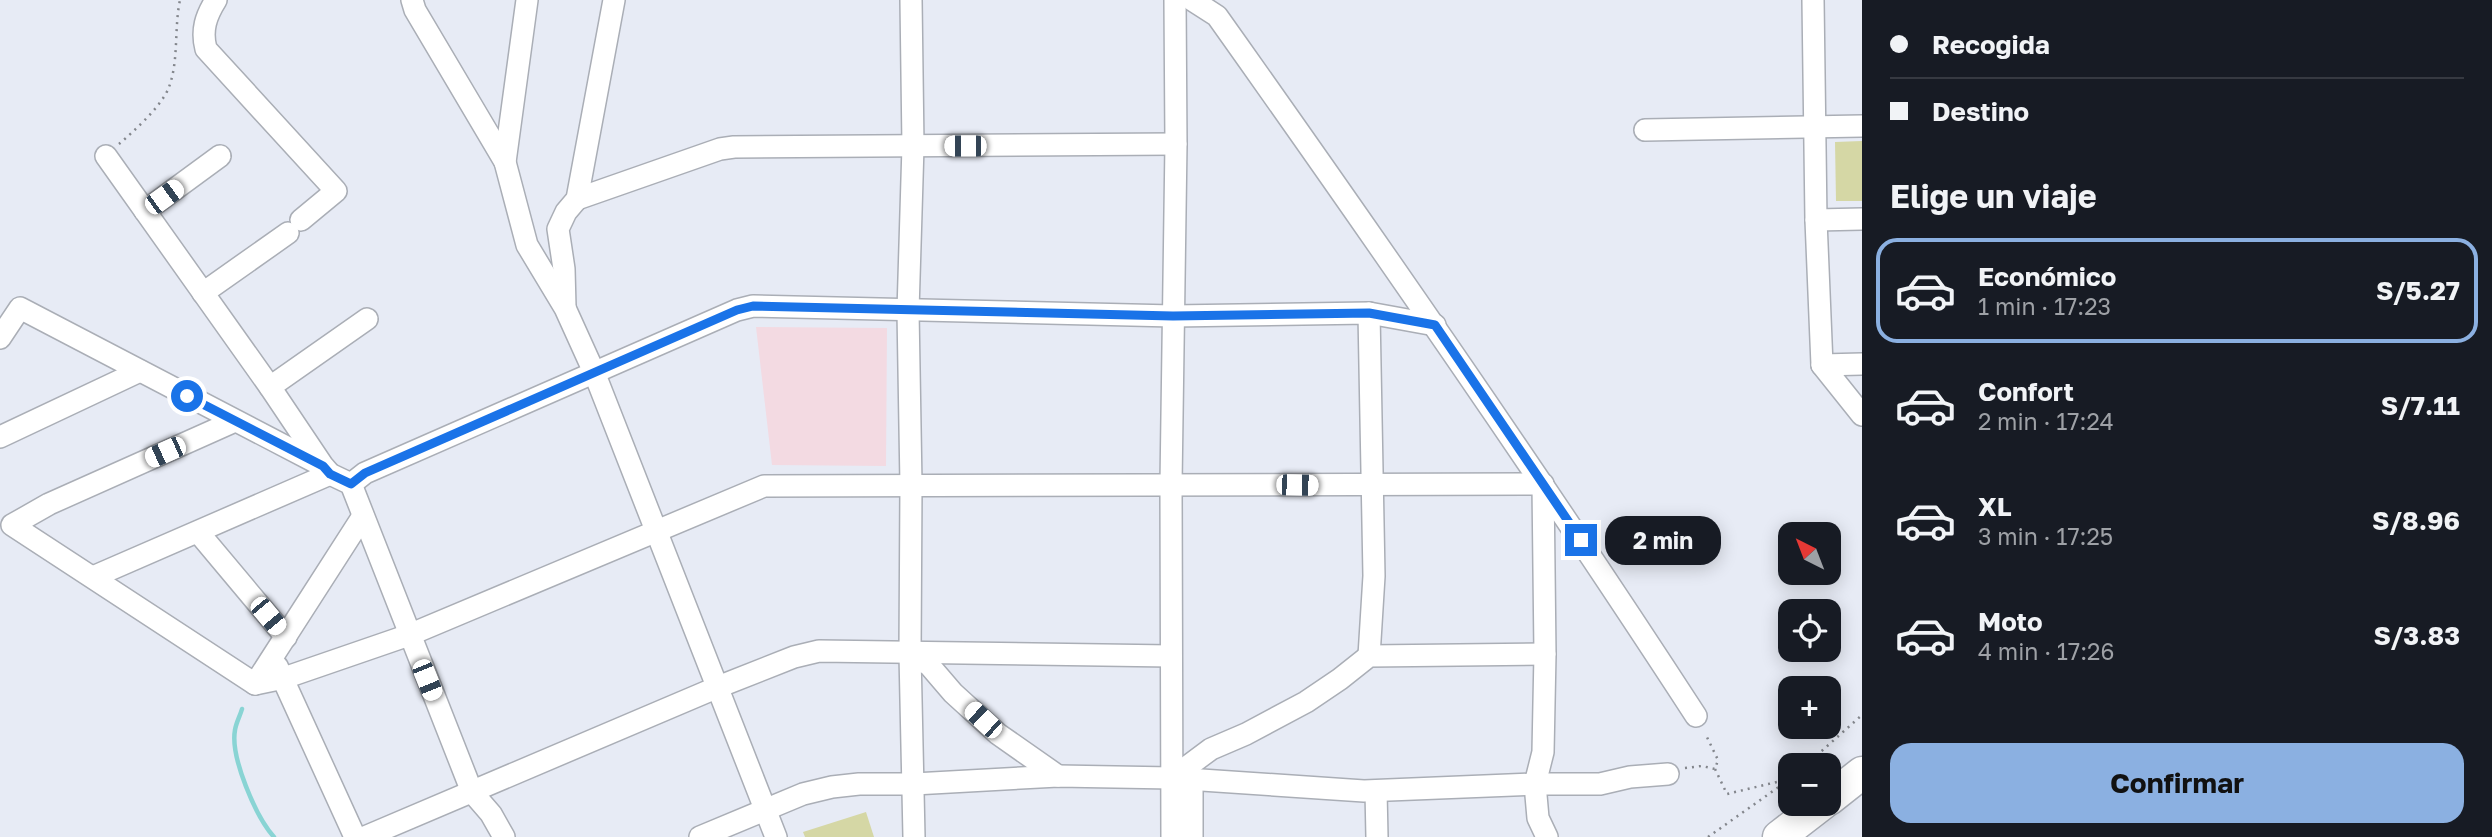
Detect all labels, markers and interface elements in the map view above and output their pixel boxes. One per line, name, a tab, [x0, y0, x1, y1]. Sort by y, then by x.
text: Recogida	[1932, 29, 2050, 60]
text: Destino	[1932, 96, 2029, 127]
car	[945, 136, 987, 157]
car	[141, 176, 188, 218]
text: Elige un viaje	[1890, 177, 2097, 215]
icon: car	[1894, 259, 1957, 322]
text: Económico	[1978, 261, 2116, 292]
text: S/5.27	[2376, 275, 2460, 306]
text: 1 min · 17:23	[1978, 292, 2111, 320]
icon: car	[1894, 374, 1957, 437]
text: Confort	[1978, 376, 2074, 407]
route start	[171, 380, 203, 412]
text: S/7.11	[2381, 390, 2460, 421]
text: 2 min · 17:24	[1978, 407, 2114, 435]
car	[142, 434, 189, 470]
car	[1276, 474, 1319, 496]
icon: car	[1894, 489, 1957, 552]
text: XL	[1978, 491, 2012, 522]
text: S/8.96	[2372, 505, 2460, 536]
callout: 2 min	[1606, 516, 1721, 564]
north arrow	[1778, 522, 1841, 584]
map controls	[1778, 522, 1841, 816]
text: 3 min · 17:25	[1978, 522, 2113, 550]
route end	[1565, 524, 1597, 556]
text: 2 min	[1633, 526, 1693, 554]
car	[247, 593, 290, 639]
button: locate	[1778, 599, 1841, 662]
icon: car	[1894, 604, 1957, 667]
text: Moto	[1978, 606, 2043, 637]
text: S/3.83	[2373, 620, 2460, 651]
text: 4 min · 17:26	[1978, 637, 2114, 665]
car	[410, 657, 445, 703]
button: +	[1778, 676, 1841, 739]
car	[961, 698, 1006, 742]
button: Confirmar	[1890, 743, 2464, 823]
button: −	[1778, 753, 1841, 816]

